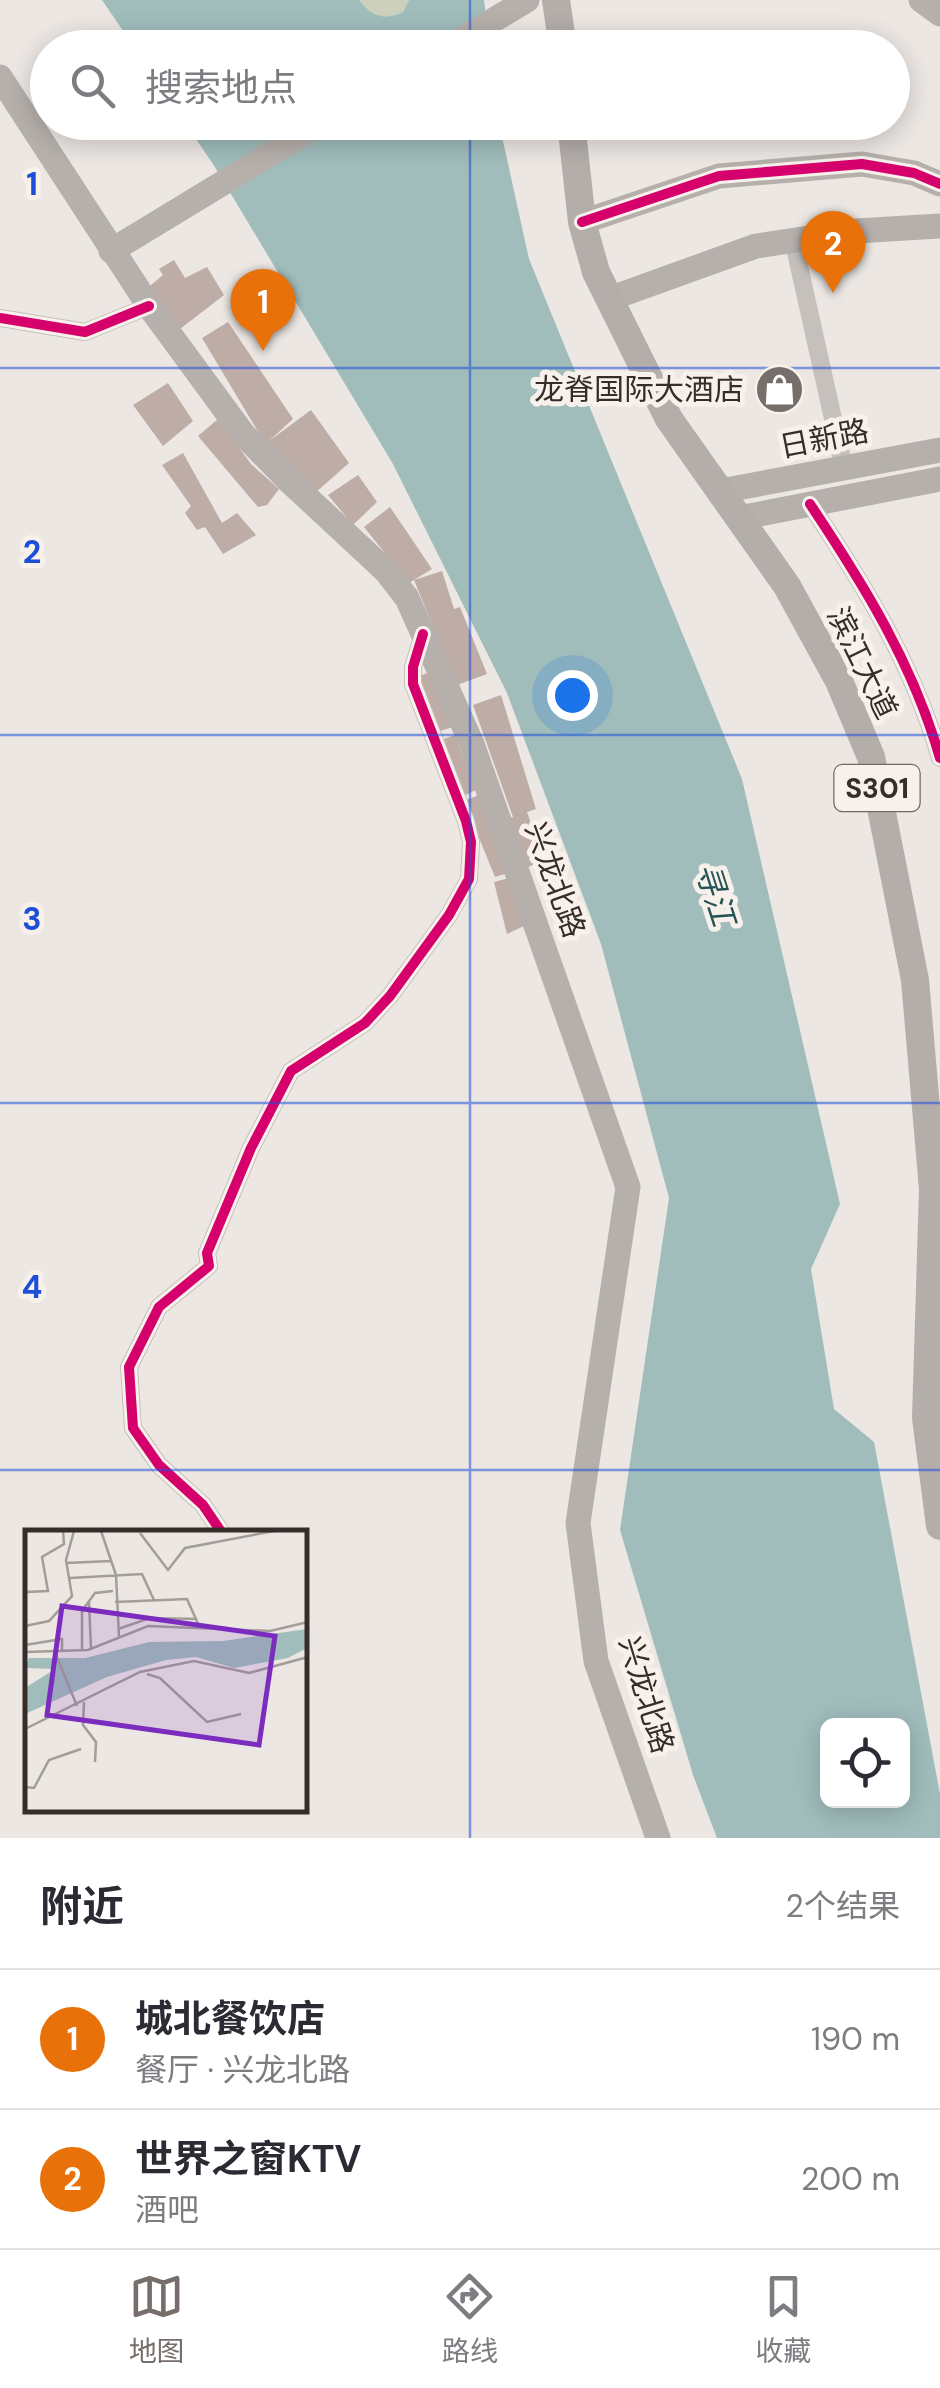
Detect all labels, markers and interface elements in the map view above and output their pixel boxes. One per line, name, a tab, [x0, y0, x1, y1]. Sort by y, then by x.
search box	[30, 30, 910, 140]
icon: search	[65, 58, 120, 113]
text: 搜索地点	[145, 63, 297, 113]
text: 1	[26, 163, 38, 205]
pin: 2	[800, 210, 866, 293]
pin: 1	[230, 268, 296, 351]
shop icon: 龙脊国际大酒店	[753, 364, 805, 416]
place label: 龙脊国际大酒店	[534, 370, 744, 409]
street label: 日新路	[776, 411, 872, 466]
text: 2	[23, 531, 41, 573]
street label: 滨江大道	[819, 600, 906, 725]
your location	[547, 670, 598, 721]
road number: S301	[834, 765, 920, 811]
street label: 兴龙北路	[517, 817, 594, 943]
water label: 寻江	[685, 857, 746, 934]
text: 3	[22, 898, 42, 940]
text: 4	[22, 1266, 42, 1308]
inset map	[25, 1530, 308, 1813]
street label: 兴龙北路	[610, 1632, 683, 1758]
map controls	[820, 1718, 910, 1808]
button: locate	[820, 1718, 910, 1808]
text: 附近	[40, 1879, 124, 1934]
text: 2个结果	[786, 1885, 900, 1927]
text: 城北餐饮店	[135, 1994, 325, 2044]
text: 1	[67, 2018, 78, 2060]
text: 190 m	[811, 2018, 900, 2060]
text: 餐厅 · 兴龙北路	[135, 2049, 350, 2091]
text: 世界之窗KTV	[135, 2134, 361, 2184]
text: 2	[63, 2158, 82, 2200]
text: 200 m	[801, 2158, 900, 2200]
text: 酒吧	[135, 2189, 199, 2231]
tab: 地图	[129, 2269, 185, 2370]
tab: 路线	[442, 2269, 498, 2370]
tab: 收藏	[755, 2269, 811, 2370]

